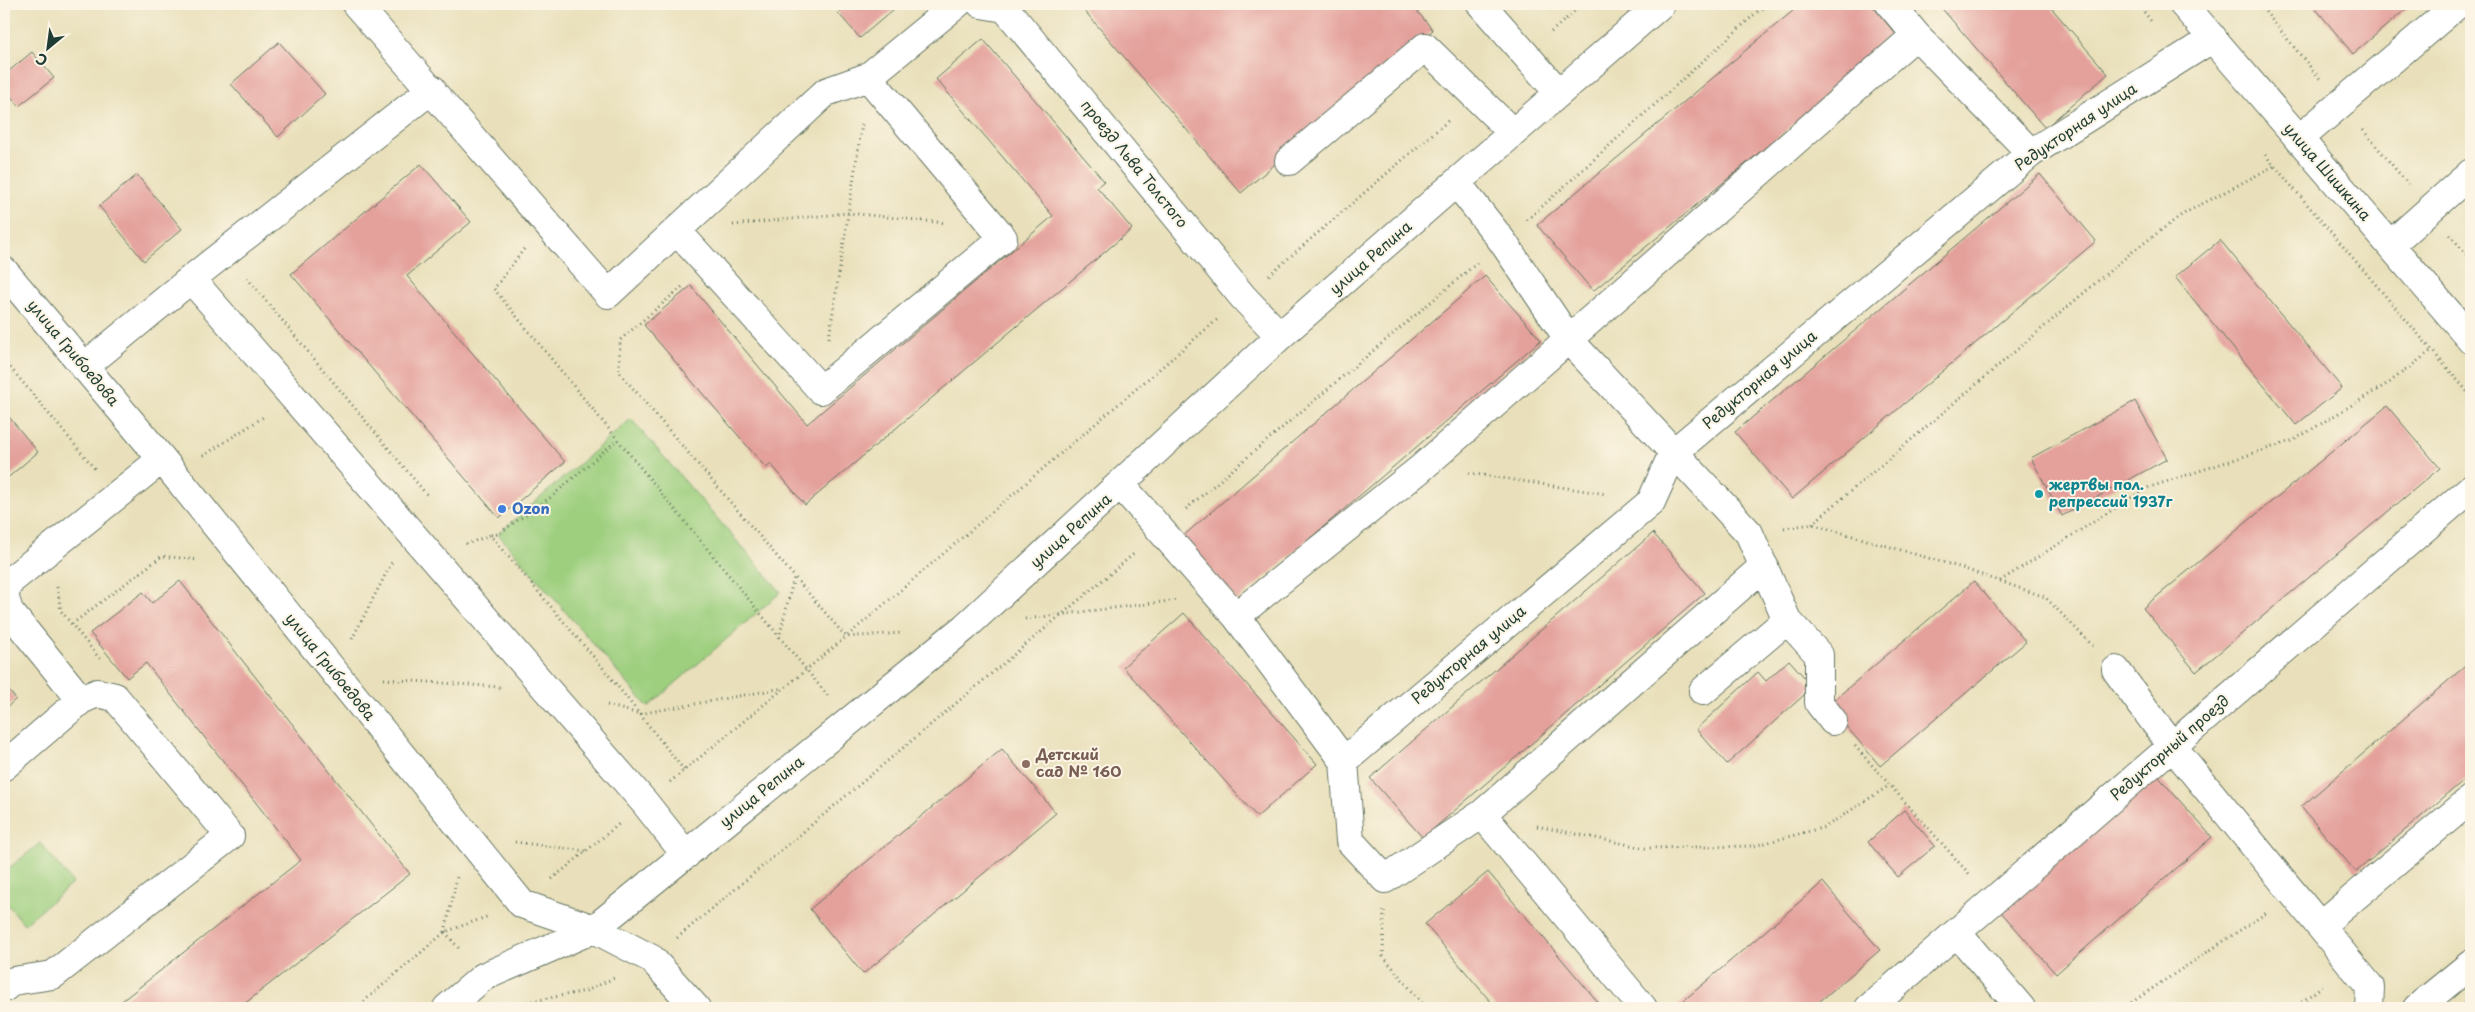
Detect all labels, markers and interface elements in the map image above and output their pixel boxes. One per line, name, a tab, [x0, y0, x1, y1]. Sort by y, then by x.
north arrow	[22, 22, 72, 72]
text: С	[32, 48, 51, 72]
street label: Редукторная улица	[2009, 76, 2141, 175]
street label: проезд Льва Толстого	[1076, 94, 1194, 232]
street label: улица Шишкина	[2279, 117, 2378, 225]
street label: улица Репина	[1324, 214, 1417, 299]
street label: улица Грибоедова	[23, 294, 126, 411]
street label: Редукторная улица	[1697, 324, 1822, 434]
place label: жертвы пол. репрессий 1937г	[2049, 472, 2173, 512]
street label: улица Репина	[1024, 487, 1116, 573]
marker: жертвы пол. репрессий 1937г	[2033, 488, 2045, 500]
place label: Ozon	[512, 496, 550, 519]
marker: Ozon	[496, 503, 508, 515]
street label: Редукторная улица	[1406, 599, 1531, 709]
street label: улица Грибоедова	[280, 607, 382, 725]
street label: Редукторный проезд	[2104, 689, 2234, 805]
place label: Детский сад № 160	[1035, 742, 1121, 782]
street label: улица Репина	[714, 749, 809, 832]
marker: Детский сад № 160	[1020, 758, 1032, 770]

